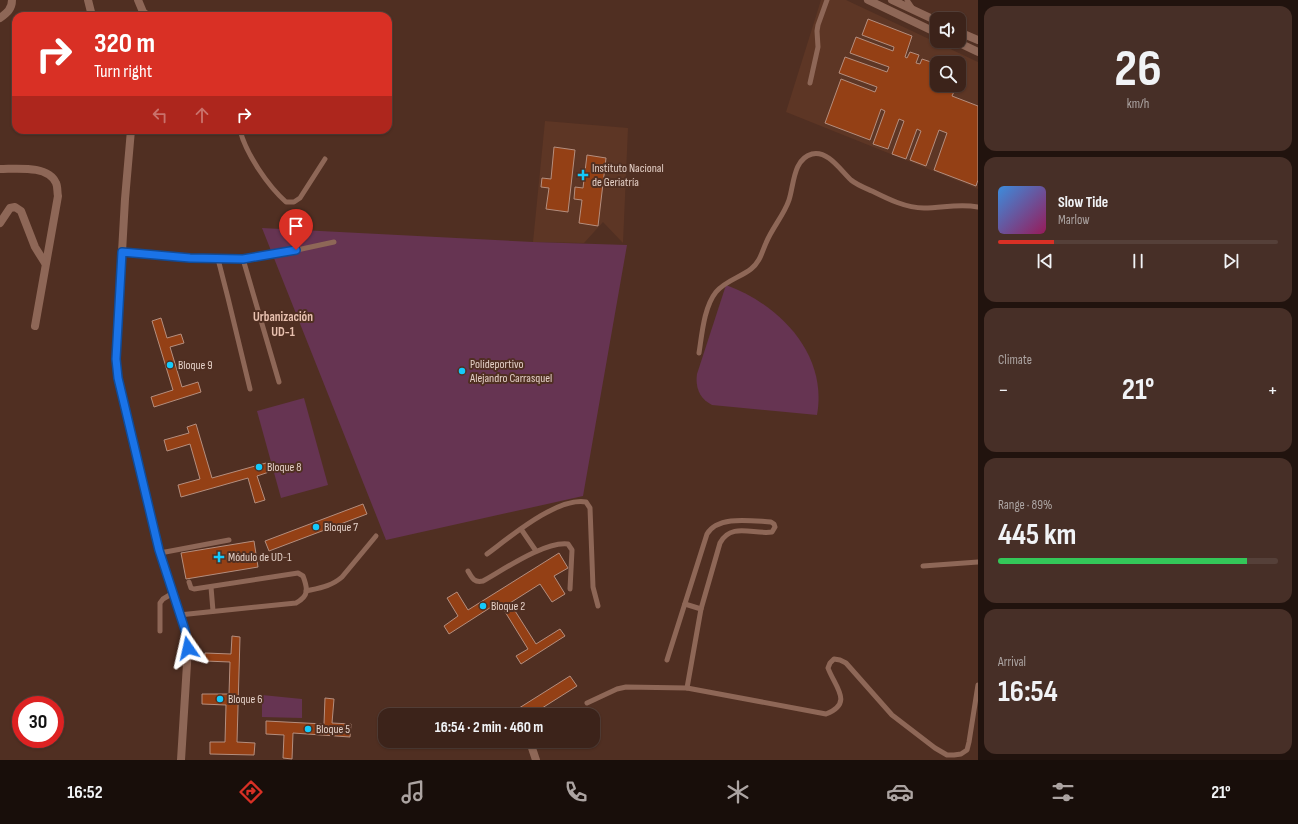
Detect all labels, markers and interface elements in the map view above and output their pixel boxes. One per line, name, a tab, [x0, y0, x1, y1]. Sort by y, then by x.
map controls	[930, 12, 966, 92]
button: sound	[930, 12, 966, 48]
text: 320 m	[94, 27, 155, 60]
icon: right	[28, 28, 80, 80]
text: 26	[1114, 38, 1162, 101]
button: search	[930, 56, 966, 92]
text: Turn right	[94, 61, 152, 82]
text: km/h	[1127, 96, 1149, 112]
icon: left	[149, 104, 171, 126]
icon: ahead	[191, 104, 213, 126]
icon: right	[233, 104, 255, 126]
place label: Instituto Nacional de Geriatría	[592, 161, 664, 190]
marker: Instituto Nacional de Geriatría	[577, 169, 589, 181]
text: Slow Tide	[1058, 193, 1108, 212]
pin	[279, 209, 313, 250]
text: Marlow	[1058, 212, 1090, 228]
icon: arrive	[285, 215, 307, 237]
icon: previous	[1034, 250, 1056, 272]
icon: pause	[1127, 250, 1149, 272]
icon: next	[1220, 250, 1242, 272]
district label: Urbanización UD-1	[253, 309, 313, 340]
text: Climate	[998, 352, 1032, 368]
place label: Polideportivo Alejandro Carrasquel	[469, 357, 552, 386]
place label: Bloque 9	[178, 358, 213, 373]
marker: Bloque 9	[165, 360, 175, 370]
marker: Polideportivo Alejandro Carrasquel	[457, 366, 467, 376]
text: 21°	[1122, 372, 1154, 408]
text: −	[998, 377, 1009, 404]
text: +	[1267, 377, 1278, 404]
place label: Bloque 8	[267, 460, 302, 475]
marker: Bloque 8	[254, 462, 264, 472]
text: Range · 89%	[998, 497, 1052, 513]
text: 445 km	[998, 517, 1076, 553]
place label: Bloque 7	[324, 520, 358, 535]
marker: Bloque 7	[311, 522, 321, 532]
place label: Módulo de UD-1	[228, 550, 292, 565]
marker: Módulo de UD-1	[213, 551, 225, 563]
place label: Bloque 2	[491, 599, 525, 614]
marker: Bloque 2	[478, 601, 488, 611]
position arrow	[167, 627, 209, 669]
text: Arrival	[998, 654, 1026, 670]
text: 16:54	[998, 674, 1058, 710]
place label: Bloque 6	[228, 692, 263, 707]
marker: Bloque 6	[215, 694, 225, 704]
speed limit sign: 30	[12, 696, 64, 748]
text: 16:54 · 2 min · 460 m	[435, 718, 543, 737]
place label: Bloque 5	[316, 722, 350, 737]
marker: Bloque 5	[303, 724, 313, 734]
icon: directions	[237, 778, 265, 806]
icon: music	[399, 778, 427, 806]
icon: phone	[562, 778, 590, 806]
icon: climate	[724, 778, 752, 806]
icon: car	[886, 778, 914, 806]
icon: filters	[1049, 778, 1077, 806]
text: 16:52	[67, 782, 103, 803]
text: 21°	[1211, 782, 1231, 803]

